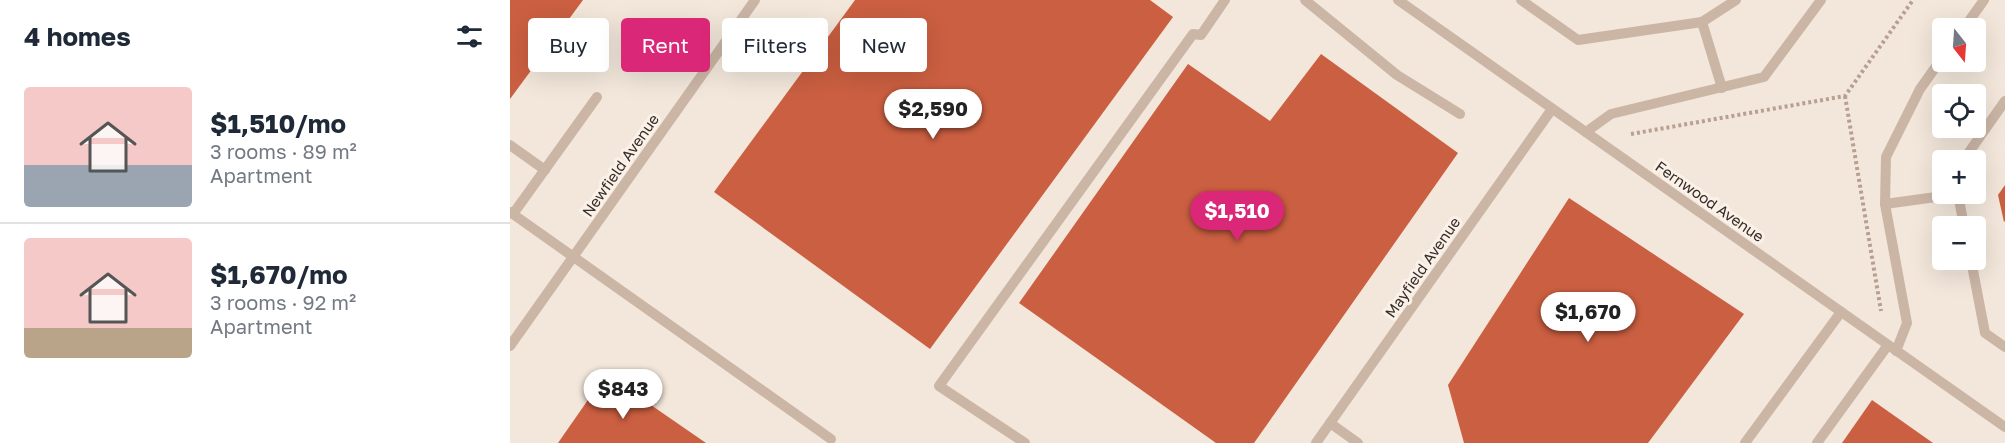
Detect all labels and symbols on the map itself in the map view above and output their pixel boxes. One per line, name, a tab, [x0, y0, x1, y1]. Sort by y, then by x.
north arrow	[1932, 18, 1986, 72]
pin: $2,590	[884, 89, 982, 140]
street label: Newfield Avenue	[578, 110, 662, 220]
street label: Fernwood Avenue	[1652, 157, 1768, 245]
pin: $1,510	[1188, 191, 1286, 242]
street label: Mayfield Avenue	[1381, 213, 1464, 321]
pin: $1,670	[1539, 292, 1637, 343]
pin: $843	[587, 369, 659, 420]

